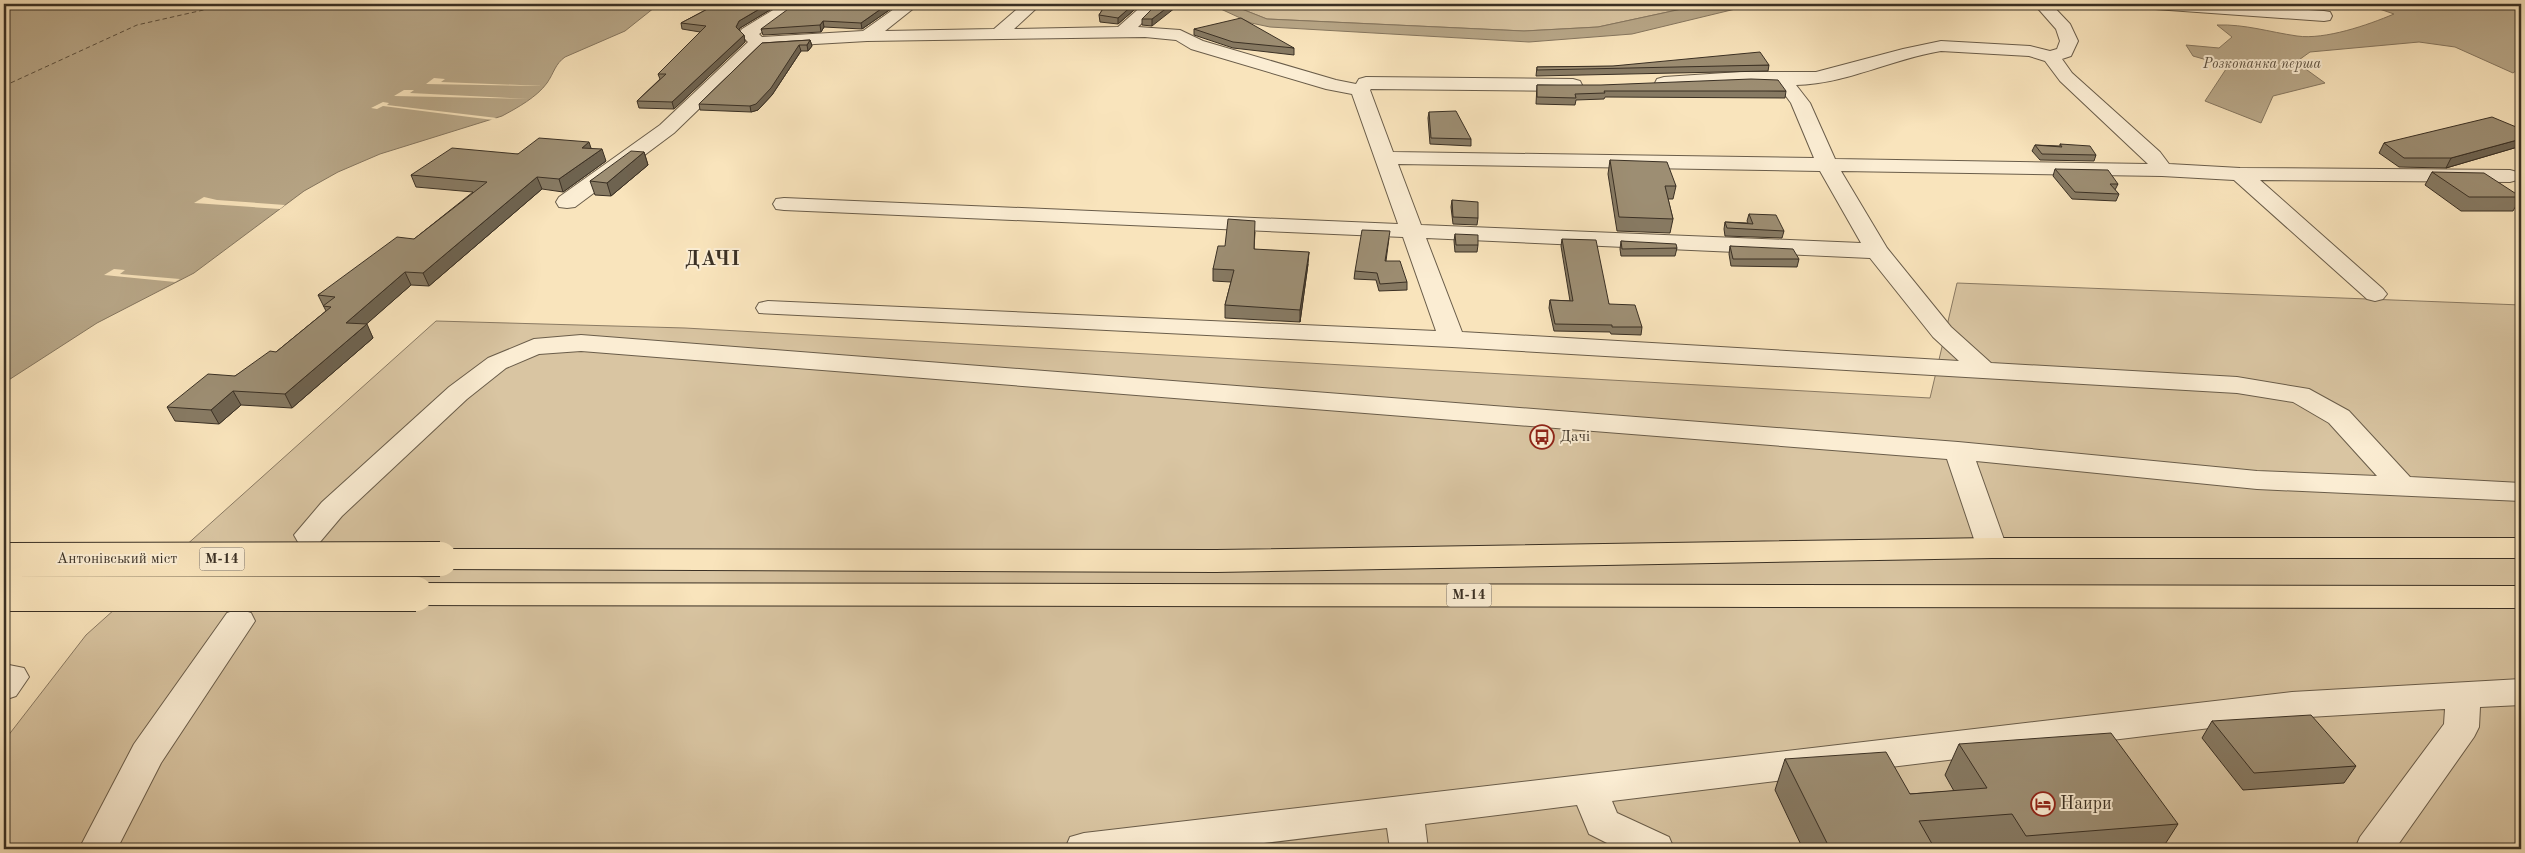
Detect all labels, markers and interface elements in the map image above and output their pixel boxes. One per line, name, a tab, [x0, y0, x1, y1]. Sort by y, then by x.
water label: Розкопанка перша	[2202, 57, 2322, 72]
district label: ДАЧІ	[685, 250, 741, 270]
bus stop icon: Дачі	[1529, 424, 1555, 450]
place label: Дачі	[1560, 430, 1590, 445]
road number: М-14	[200, 548, 244, 570]
street label: Антонівський міст	[57, 552, 177, 567]
road number: М-14	[1446, 584, 1492, 606]
hotel icon: Наири	[2030, 791, 2056, 817]
place label: Наири	[2060, 795, 2112, 813]

